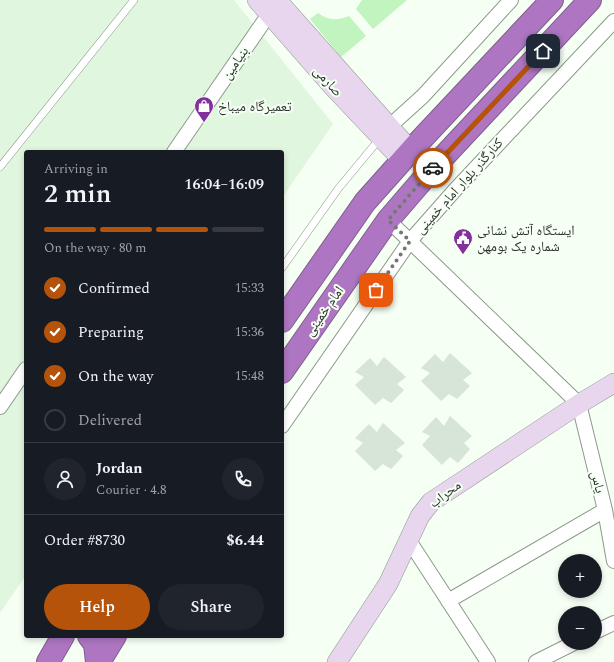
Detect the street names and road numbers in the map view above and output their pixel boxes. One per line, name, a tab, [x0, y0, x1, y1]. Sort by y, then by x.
street label: بنیامین	[216, 42, 254, 84]
street label: صارمی	[308, 61, 348, 101]
street label: کنارگذر بلوار امام خمینی	[410, 133, 508, 239]
street label: امام خمینی	[299, 282, 349, 340]
street label: یاس	[585, 469, 611, 496]
street label: محراب	[424, 475, 466, 513]

